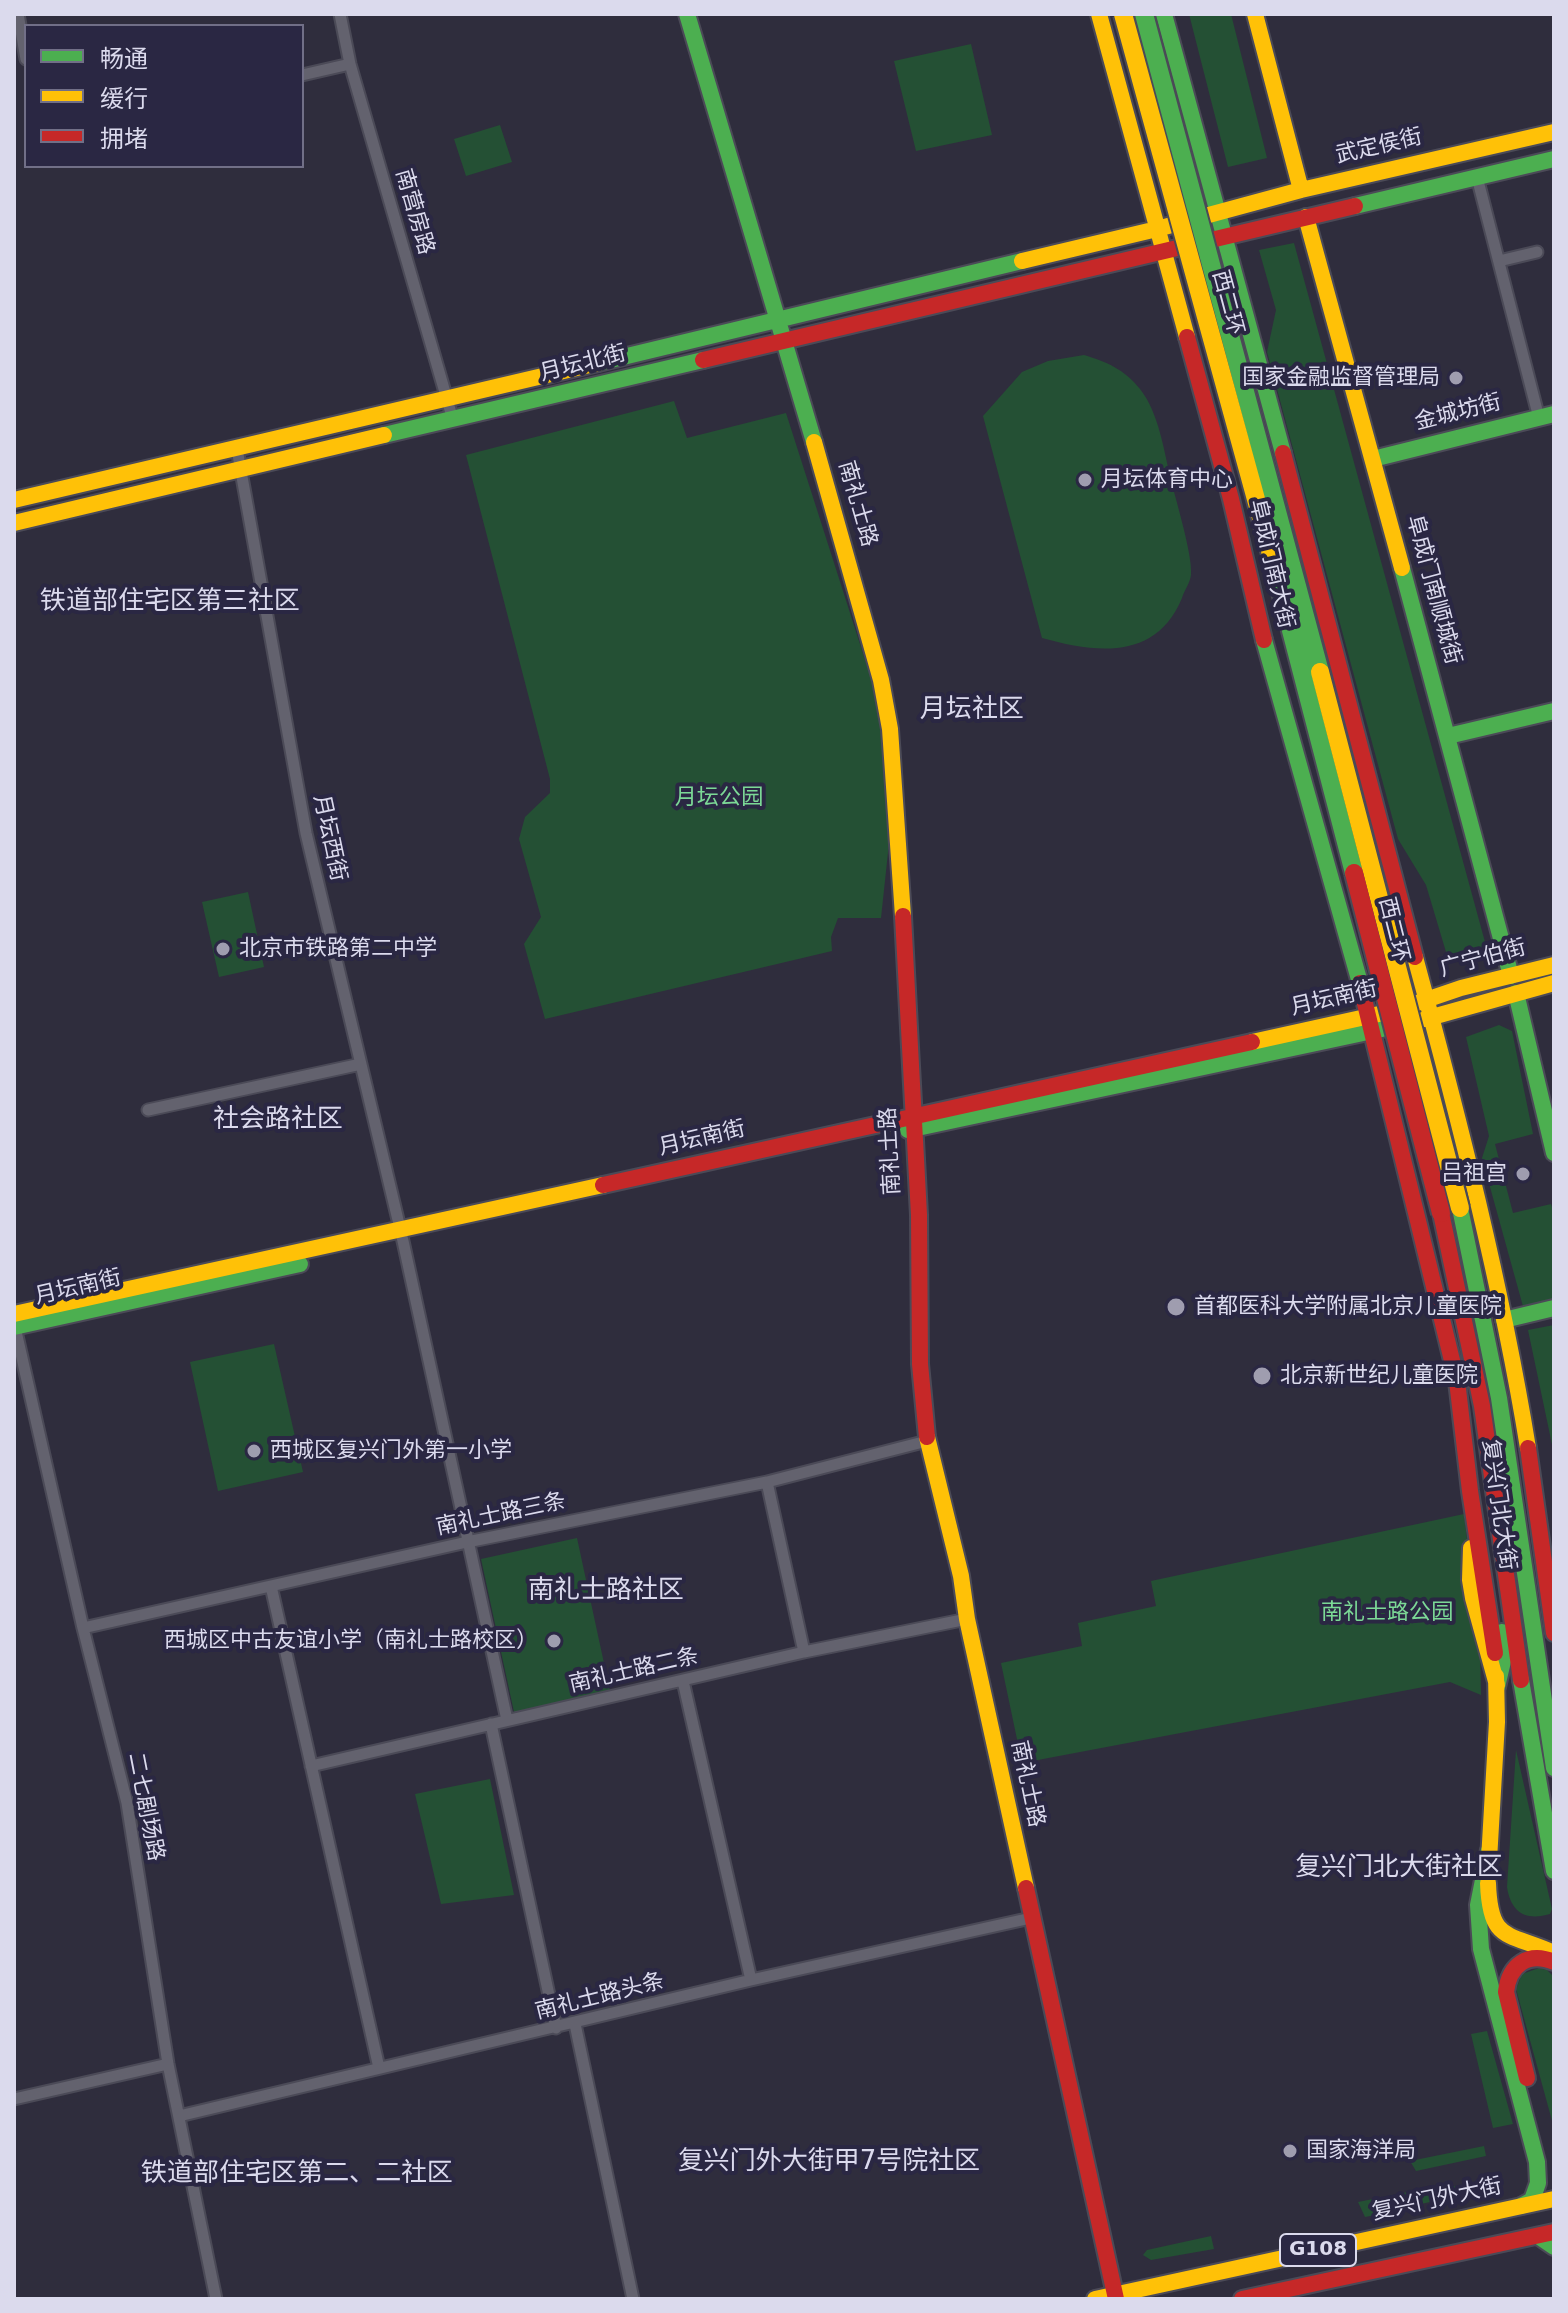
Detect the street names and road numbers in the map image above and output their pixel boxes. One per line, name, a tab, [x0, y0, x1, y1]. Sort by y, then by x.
street label: 武定侯街	[1333, 124, 1425, 170]
street label: 南营房路	[389, 166, 439, 258]
street label: 西二环	[1206, 268, 1248, 338]
street label: 月坛北街	[537, 341, 629, 387]
street label: 金城坊街	[1412, 390, 1504, 436]
street label: 南礼士路	[832, 458, 882, 550]
street label: 阜成门南大街	[1243, 497, 1299, 631]
street label: 阜成门南顺城街	[1400, 512, 1466, 668]
street label: 月坛西街	[307, 792, 351, 884]
street label: 西二环	[1372, 895, 1414, 965]
street label: 广宁伯街	[1437, 935, 1529, 983]
street label: 月坛南街	[1288, 976, 1380, 1022]
street label: 南礼士路	[876, 1106, 906, 1196]
street label: 月坛南街	[656, 1116, 748, 1162]
street label: 月坛南街	[32, 1265, 124, 1311]
street label: 复兴门北大街	[1476, 1438, 1520, 1572]
street label: 南礼士路三条	[434, 1488, 568, 1542]
street label: 南礼士路二条	[567, 1643, 701, 1699]
street label: 南礼士路	[1005, 1738, 1049, 1830]
street label: 二七剧场路	[122, 1750, 168, 1864]
street label: 南礼士路头条	[533, 1968, 667, 2026]
street label: 复兴门外大街	[1370, 2173, 1504, 2227]
road number: G108	[1280, 2234, 1356, 2266]

